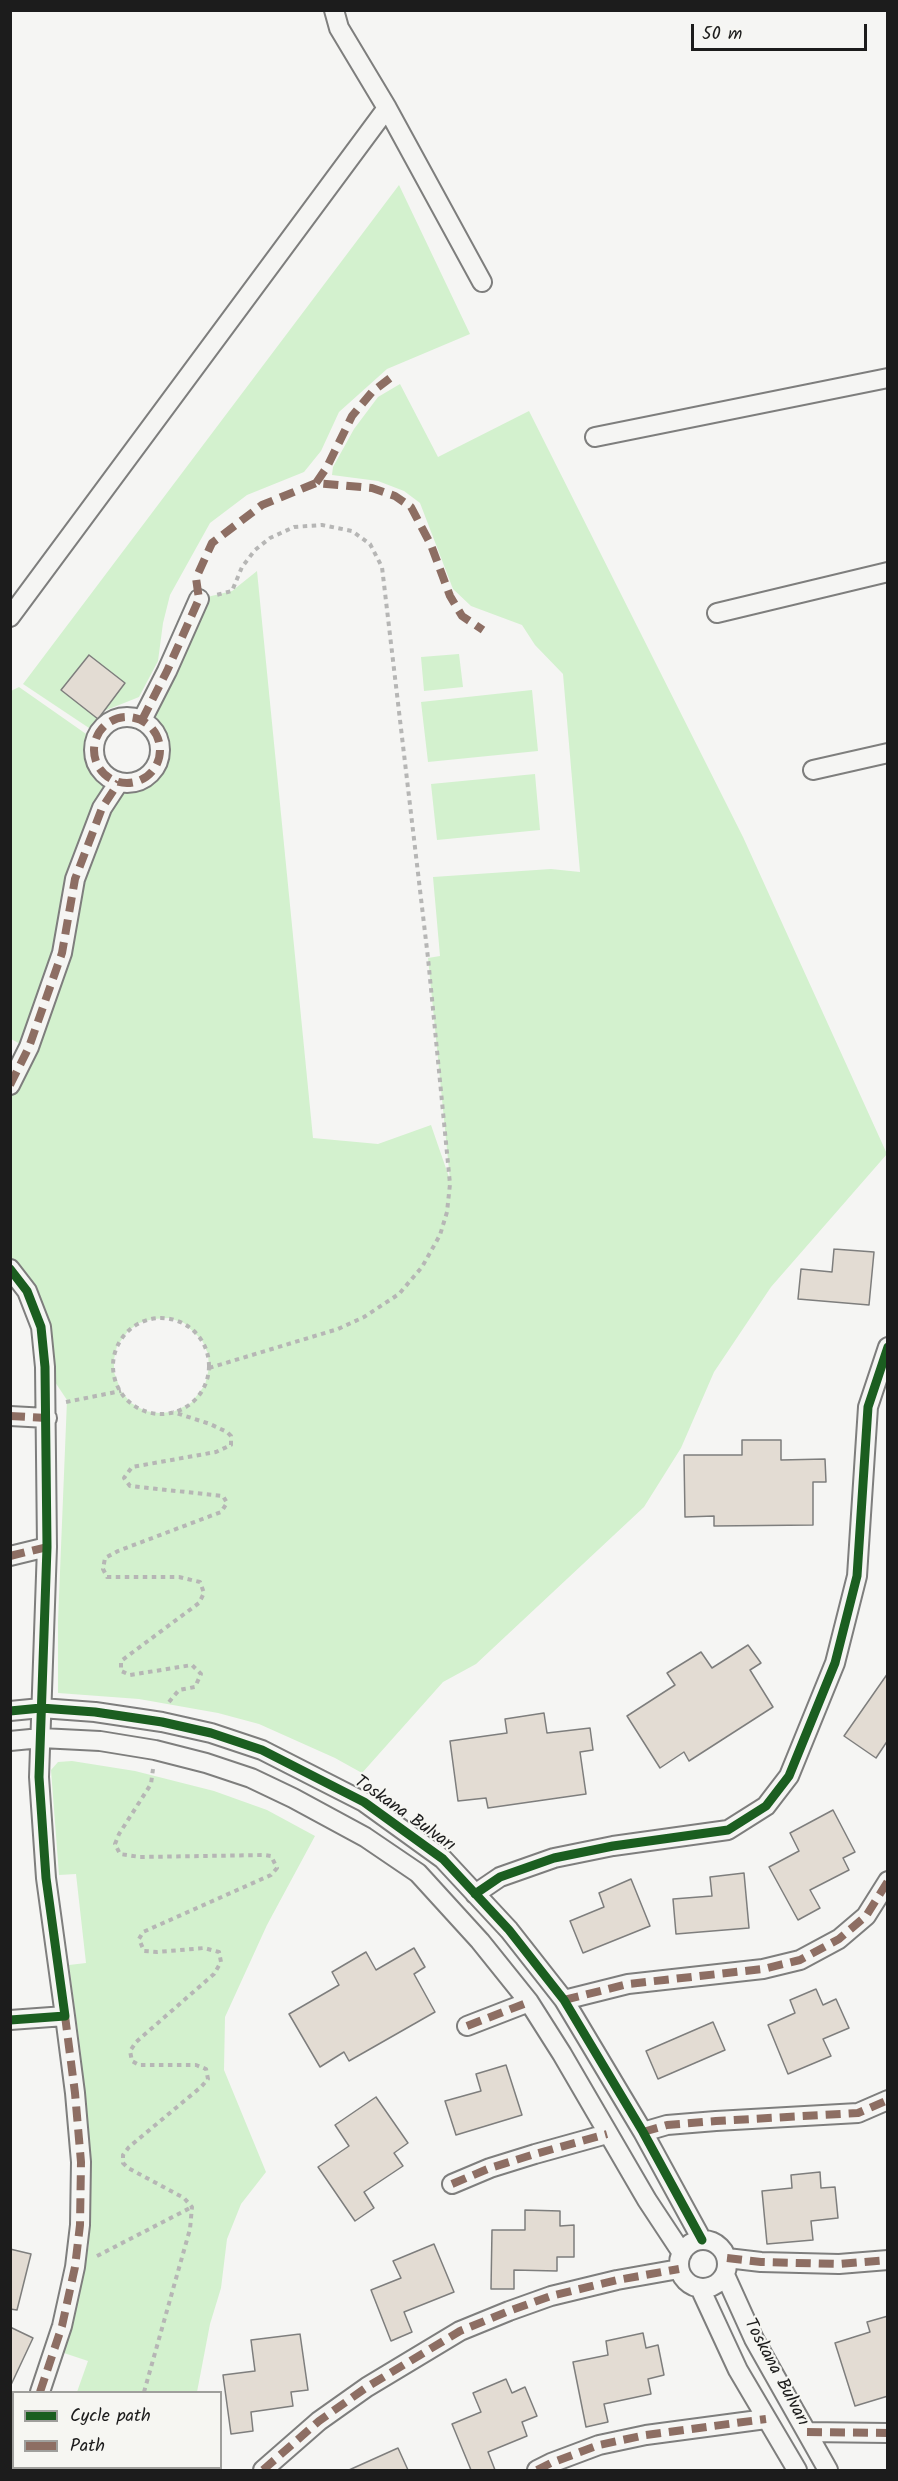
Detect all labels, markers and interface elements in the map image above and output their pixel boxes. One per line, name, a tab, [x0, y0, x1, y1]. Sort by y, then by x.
scale bar	[694, 12, 870, 50]
text: 50 m	[702, 20, 742, 49]
street label: Toskana Bulvarı	[349, 1772, 459, 1858]
street label: Toskana Bulvarı	[738, 2315, 812, 2431]
legend	[12, 2391, 222, 2469]
text: Cycle path	[70, 2402, 151, 2431]
text: Path	[70, 2432, 105, 2461]

